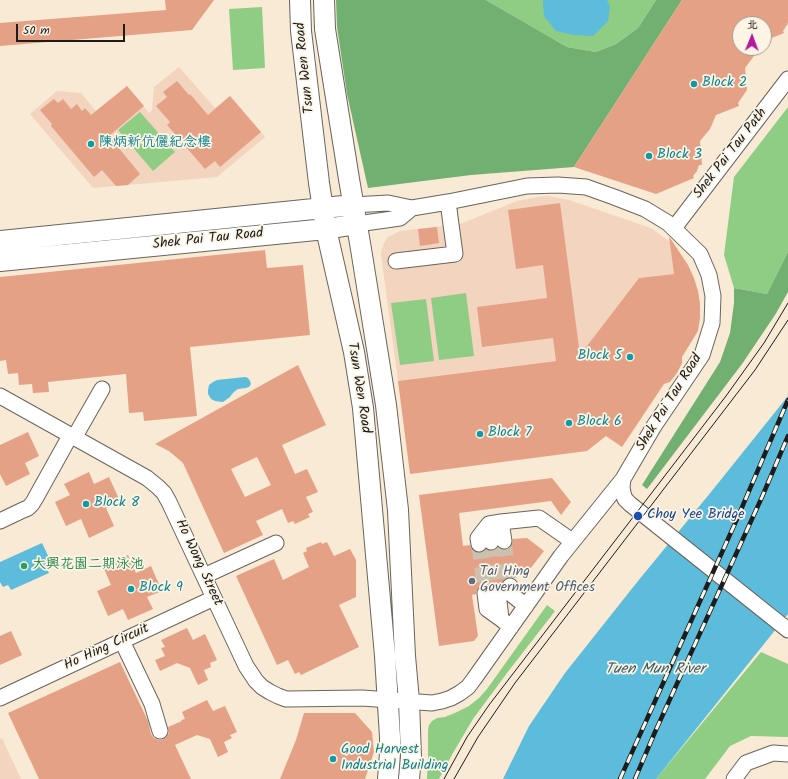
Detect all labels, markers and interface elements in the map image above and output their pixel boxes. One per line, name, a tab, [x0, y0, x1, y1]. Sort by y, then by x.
scale bar	[18, 16, 127, 42]
north arrow	[732, 16, 772, 56]
text: 北	[747, 16, 758, 34]
text: 50 m	[23, 21, 50, 40]
street label: Tsun Wen Road	[293, 22, 319, 114]
place label: Block 2	[702, 76, 747, 92]
marker: Block 2	[689, 79, 699, 89]
street label: Shek Pai Tau Path	[691, 105, 771, 203]
place label: 陳炳新伉儷紀念樓	[99, 136, 211, 152]
marker: 陳炳新伉儷紀念樓	[86, 139, 96, 149]
place label: Block 3	[657, 148, 702, 164]
marker: Block 3	[644, 151, 654, 161]
street label: Shek Pai Tau Road	[152, 226, 264, 254]
street label: Tsun Wen Road	[343, 341, 373, 435]
place label: Block 5	[577, 349, 622, 365]
street label: Shek Pai Tau Road	[633, 351, 707, 455]
marker: Block 5	[625, 352, 635, 362]
place label: Block 6	[577, 415, 622, 431]
marker: Block 6	[564, 418, 574, 428]
place label: Block 7	[488, 426, 532, 442]
marker: Block 7	[475, 429, 485, 439]
place label: Block 8	[94, 496, 140, 512]
marker: Block 8	[81, 499, 91, 509]
place label: Choy Yee Bridge	[647, 508, 744, 524]
marker: Choy Yee Bridge	[632, 510, 644, 522]
street label: Ho Wong Street	[171, 517, 225, 609]
place label: 大興花園二期泳池	[32, 558, 144, 574]
marker: 大興花園二期泳池	[19, 561, 29, 571]
place label: Tai Hing Government Offices	[480, 565, 595, 598]
marker: Tai Hing Government Offices	[467, 576, 477, 586]
place label: Block 9	[139, 581, 183, 597]
marker: Block 9	[126, 584, 136, 594]
street label: Ho Hing Circuit	[62, 621, 152, 675]
water label: Tuen Mun River	[605, 661, 705, 679]
place label: Good Harvest Industrial Building	[341, 743, 448, 776]
marker: Good Harvest Industrial Building	[328, 754, 338, 764]

